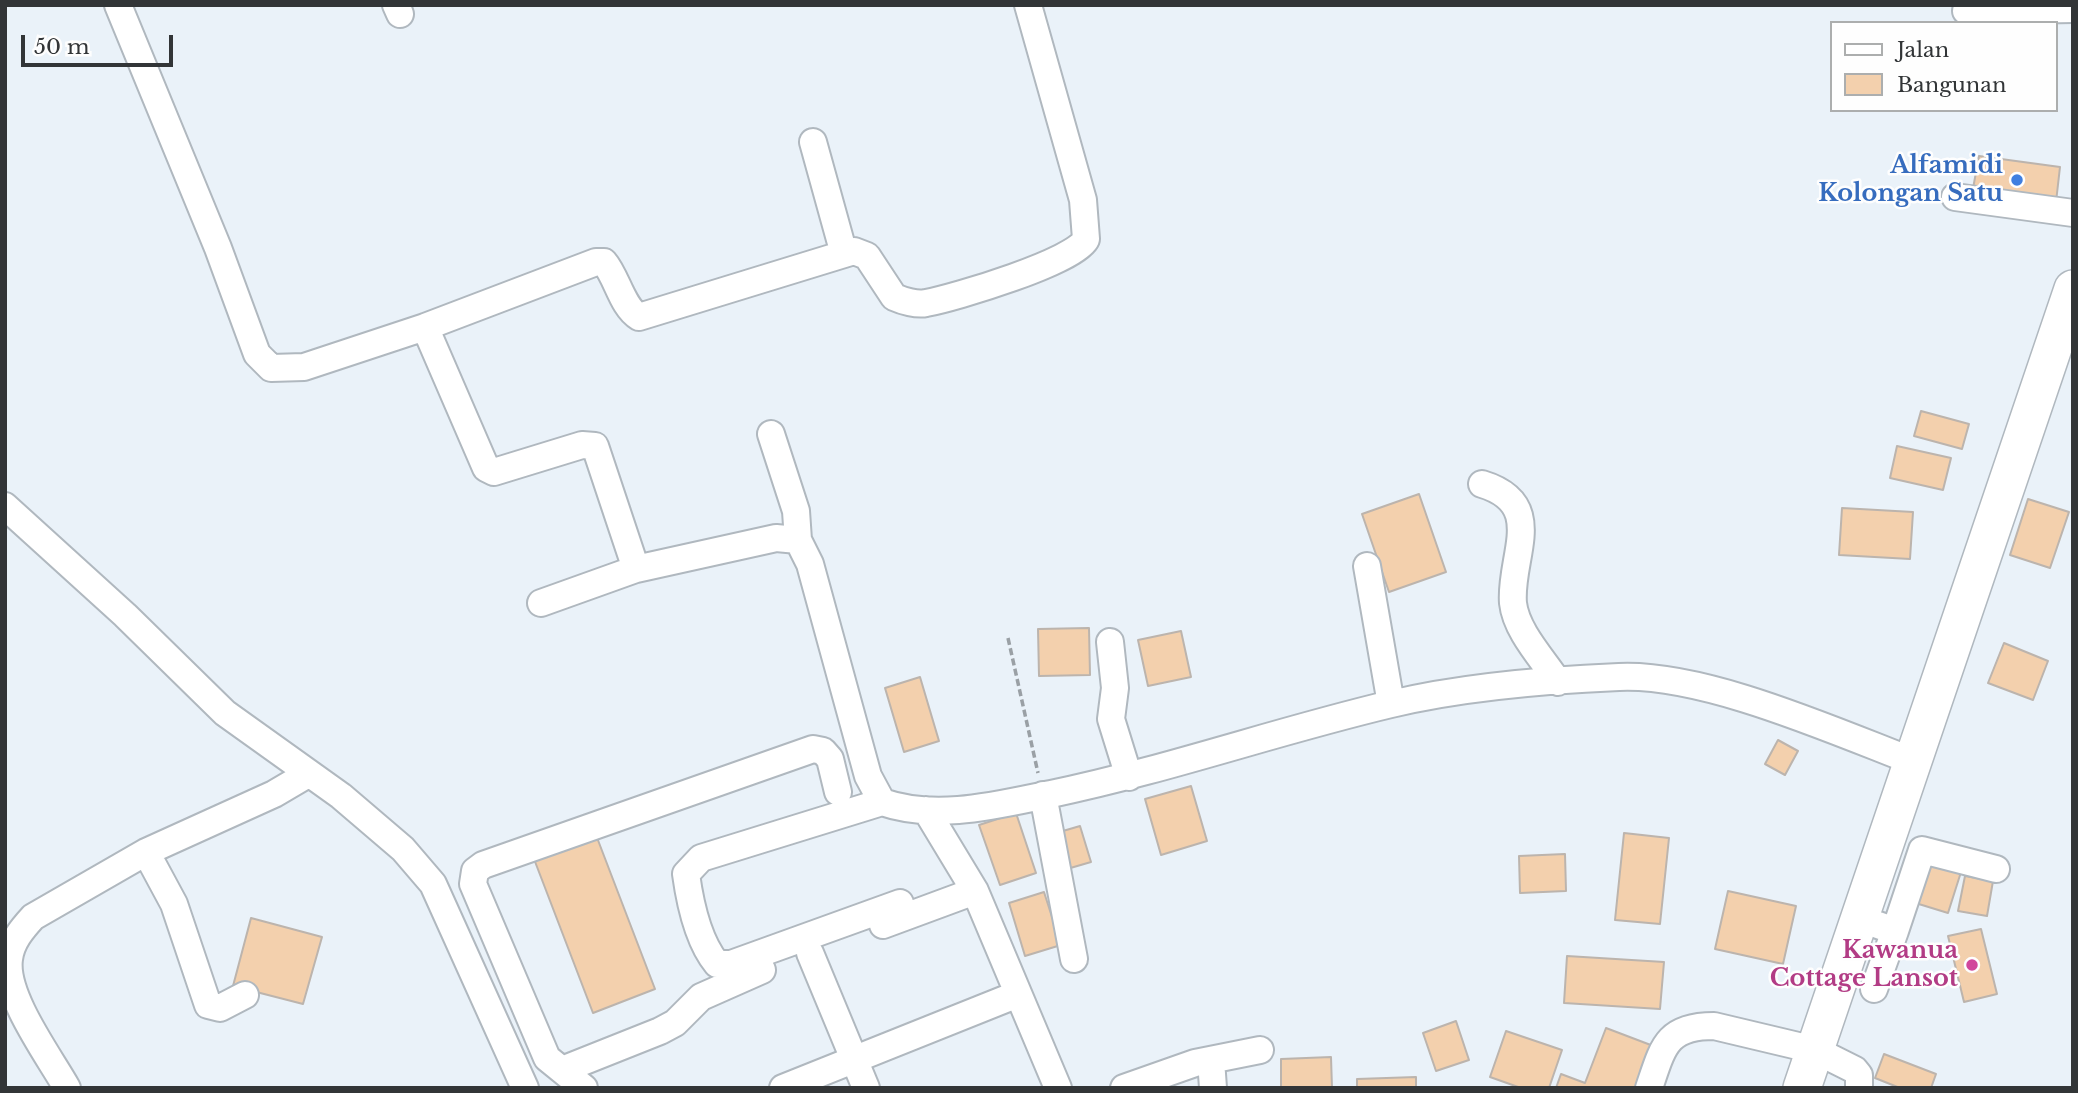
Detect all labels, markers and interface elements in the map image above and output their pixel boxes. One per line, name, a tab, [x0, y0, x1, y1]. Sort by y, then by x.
scale bar	[24, 21, 177, 65]
legend	[1829, 21, 2057, 112]
text: 50 m	[34, 34, 89, 60]
text: Jalan	[1897, 37, 1949, 63]
text: Bangunan	[1897, 72, 2006, 98]
place label: Alfamidi Kolongan Satu	[1818, 152, 2003, 208]
marker: Alfamidi Kolongan Satu	[2009, 172, 2025, 188]
place label: Kawanua Cottage Lansot	[1770, 937, 1958, 993]
marker: Kawanua Cottage Lansot	[1964, 957, 1980, 973]

